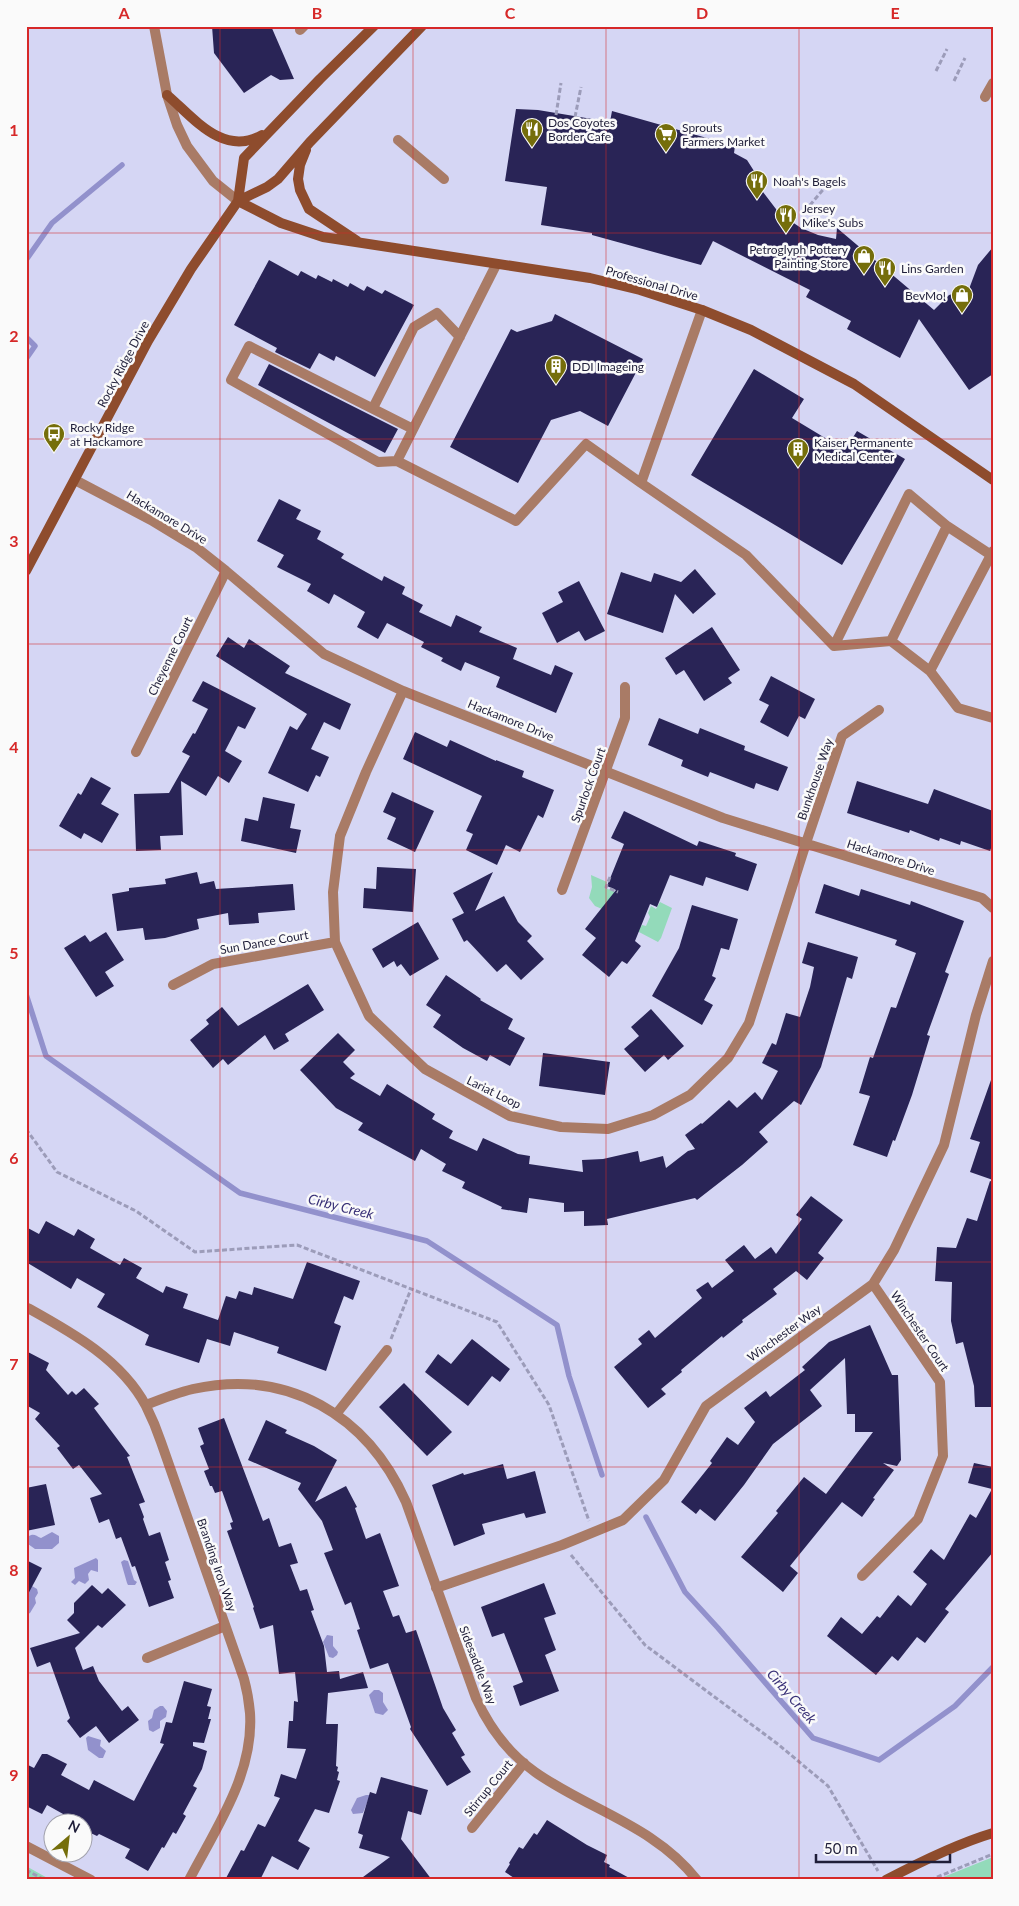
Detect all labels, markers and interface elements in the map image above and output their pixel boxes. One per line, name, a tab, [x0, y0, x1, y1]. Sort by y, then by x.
text: A	[117, 3, 130, 22]
text: B	[312, 3, 322, 22]
text: C	[505, 3, 516, 22]
text: D	[696, 3, 708, 22]
text: E	[890, 3, 900, 22]
place label: Dos Coyotes Border Cafe	[548, 115, 615, 144]
restaurant icon: Dos Coyotes Border Cafe	[520, 117, 544, 148]
text: 1	[9, 120, 19, 139]
place label: Sprouts Farmers Market	[682, 120, 765, 149]
supermarket icon: Sprouts Farmers Market	[654, 122, 678, 153]
restaurant icon: Noah's Bagels	[745, 169, 769, 200]
place label: Noah's Bagels	[773, 174, 846, 189]
place label: Jersey Mike's Subs	[802, 201, 863, 230]
restaurant icon: Jersey Mike's Subs	[774, 203, 798, 234]
place label: Petroglyph Pottery Painting Store	[749, 242, 849, 271]
shop icon: Petroglyph Pottery Painting Store	[852, 244, 876, 275]
restaurant icon: Lins Garden	[873, 256, 897, 287]
place label: Lins Garden	[901, 261, 964, 276]
street label: Professional Drive	[604, 263, 700, 303]
shop icon: BevMo!	[950, 283, 974, 314]
place label: BevMo!	[905, 288, 946, 303]
street label: Rocky Ridge Drive	[94, 318, 152, 410]
text: 2	[9, 326, 19, 345]
building icon: DDI Imageing	[544, 354, 568, 385]
place label: DDI Imageing	[572, 359, 644, 374]
place label: Rocky Ridge at Hackamore	[70, 420, 143, 449]
bus stop icon: Rocky Ridge at Hackamore	[42, 422, 66, 453]
place label: Kaiser Permanente Medical Center	[814, 435, 913, 464]
building icon: Kaiser Permanente Medical Center	[786, 437, 810, 468]
street label: Hackamore Drive	[124, 487, 210, 547]
text: 3	[9, 531, 19, 550]
street label: Cheyenne Court	[144, 613, 196, 698]
street label: Hackamore Drive	[466, 696, 556, 744]
street label: Bunkhouse Way	[794, 735, 836, 822]
text: 4	[9, 737, 19, 756]
street label: Spurlock Court	[567, 745, 609, 825]
street label: Hackamore Drive	[845, 836, 937, 878]
street label: Sun Dance Court	[219, 927, 310, 957]
text: 5	[9, 943, 19, 962]
street label: Lariat Loop	[464, 1072, 524, 1112]
text: 6	[9, 1148, 19, 1167]
water label: Cirby Creek	[307, 1190, 376, 1222]
street label: Winchester Court	[888, 1288, 953, 1375]
street label: Winchester Way	[744, 1301, 824, 1365]
text: 7	[9, 1354, 19, 1373]
street label: Branding Iron Way	[194, 1516, 240, 1614]
text: 8	[9, 1560, 19, 1579]
street label: Sidesaddle Way	[456, 1624, 500, 1707]
water label: Cirby Creek	[764, 1665, 821, 1727]
street label: Stirrup Court	[460, 1756, 516, 1820]
text: 9	[9, 1765, 19, 1784]
north arrow	[42, 1814, 92, 1864]
text: N	[66, 1816, 83, 1836]
scale bar	[816, 1831, 950, 1863]
text: 50 m	[824, 1839, 858, 1857]

